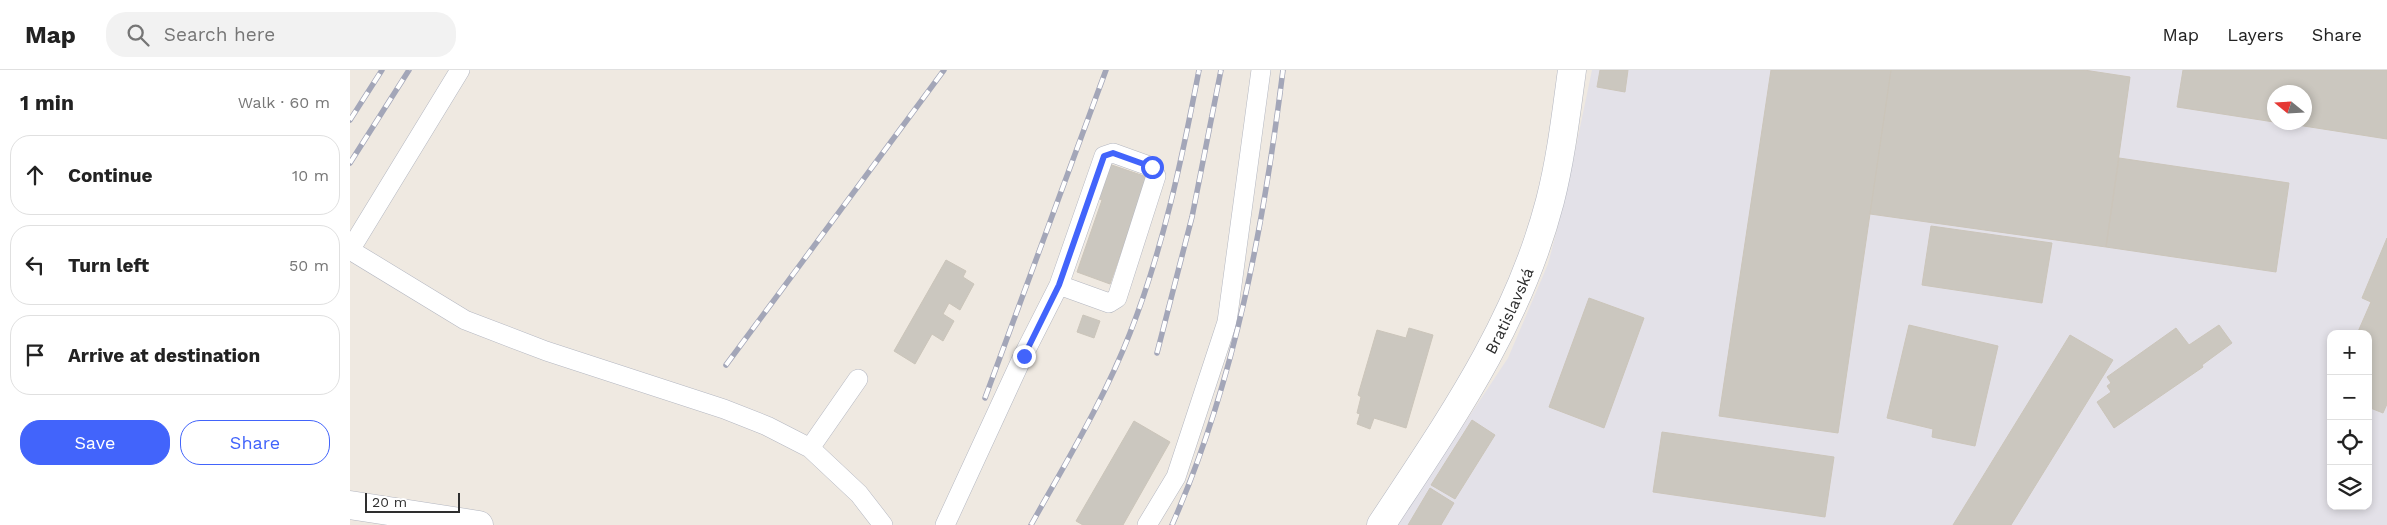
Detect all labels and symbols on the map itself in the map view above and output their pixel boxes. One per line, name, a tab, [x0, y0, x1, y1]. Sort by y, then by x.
north arrow	[2267, 85, 2312, 130]
route start	[1141, 156, 1164, 179]
street label: Bratislavská	[1481, 265, 1537, 357]
route end	[1013, 345, 1036, 368]
scale bar	[365, 490, 460, 513]

